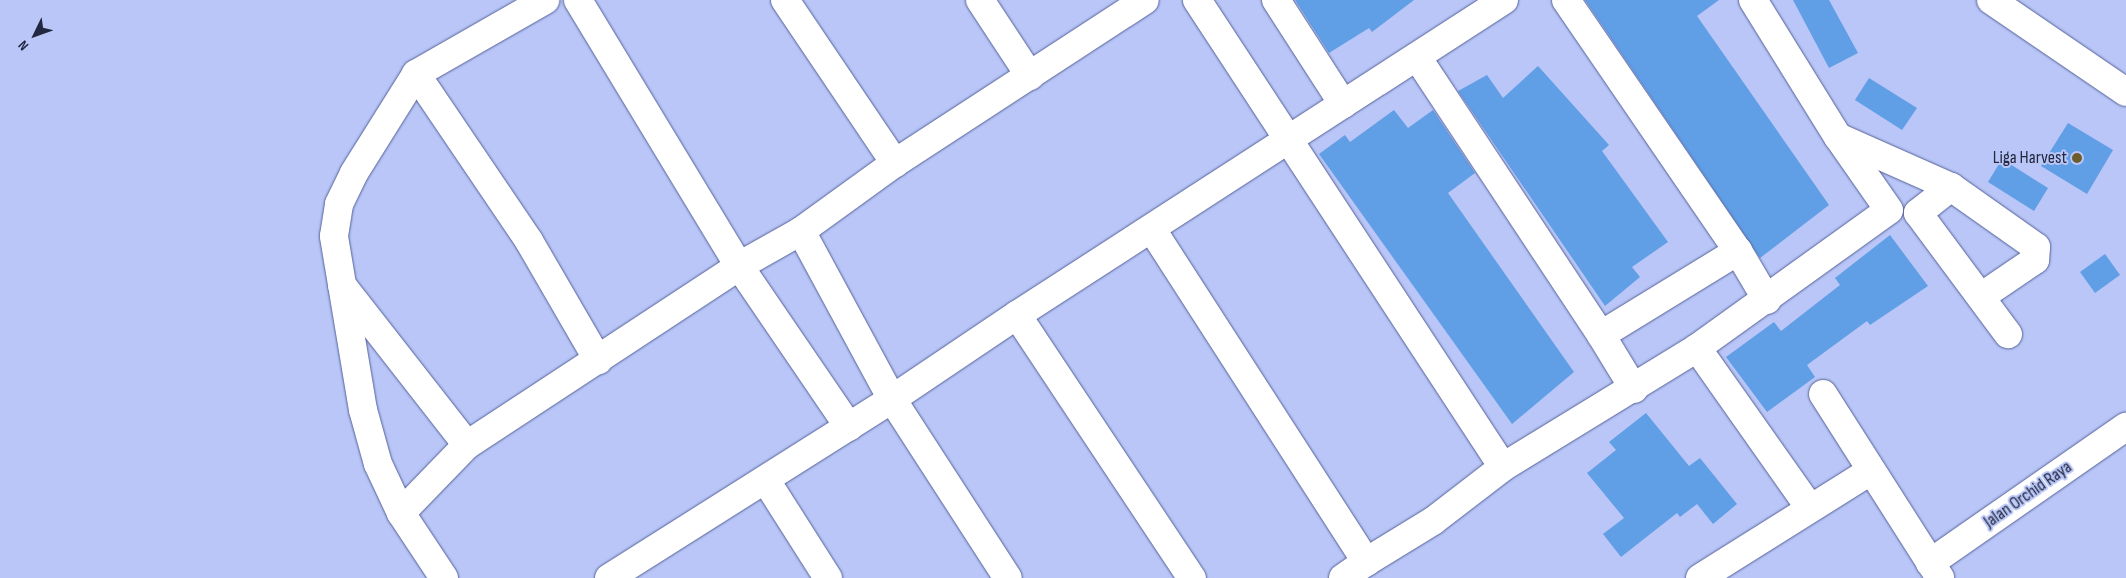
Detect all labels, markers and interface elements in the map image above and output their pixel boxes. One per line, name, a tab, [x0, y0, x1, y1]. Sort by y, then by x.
north arrow	[10, 10, 60, 60]
text: N	[15, 37, 32, 54]
place label: Liga Harvest	[1993, 147, 2067, 169]
marker: Liga Harvest	[2071, 152, 2083, 164]
street label: Jalan Orchid Raya	[1980, 457, 2076, 533]

